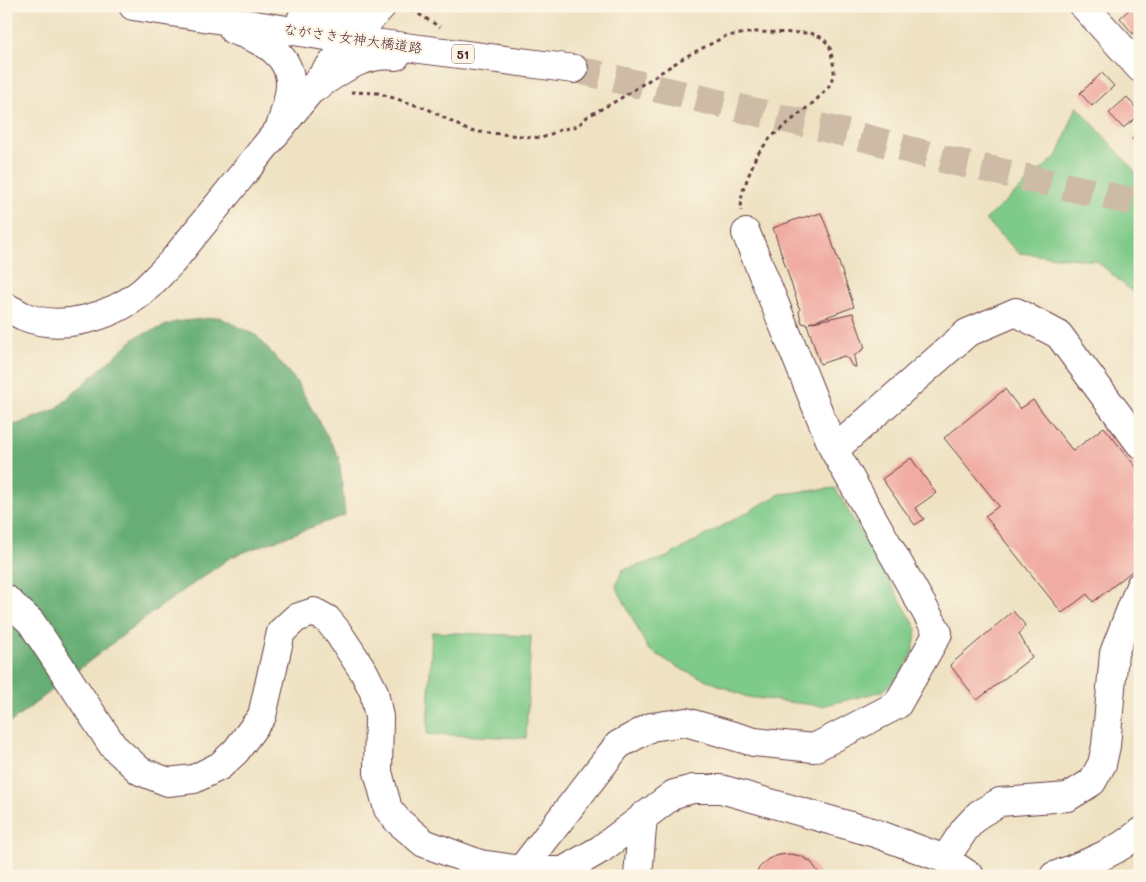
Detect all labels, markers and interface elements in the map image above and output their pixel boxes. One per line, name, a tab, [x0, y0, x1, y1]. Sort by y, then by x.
street label: ながさき女神大橋道路	[282, 19, 424, 57]
road number: 51	[452, 44, 474, 64]

